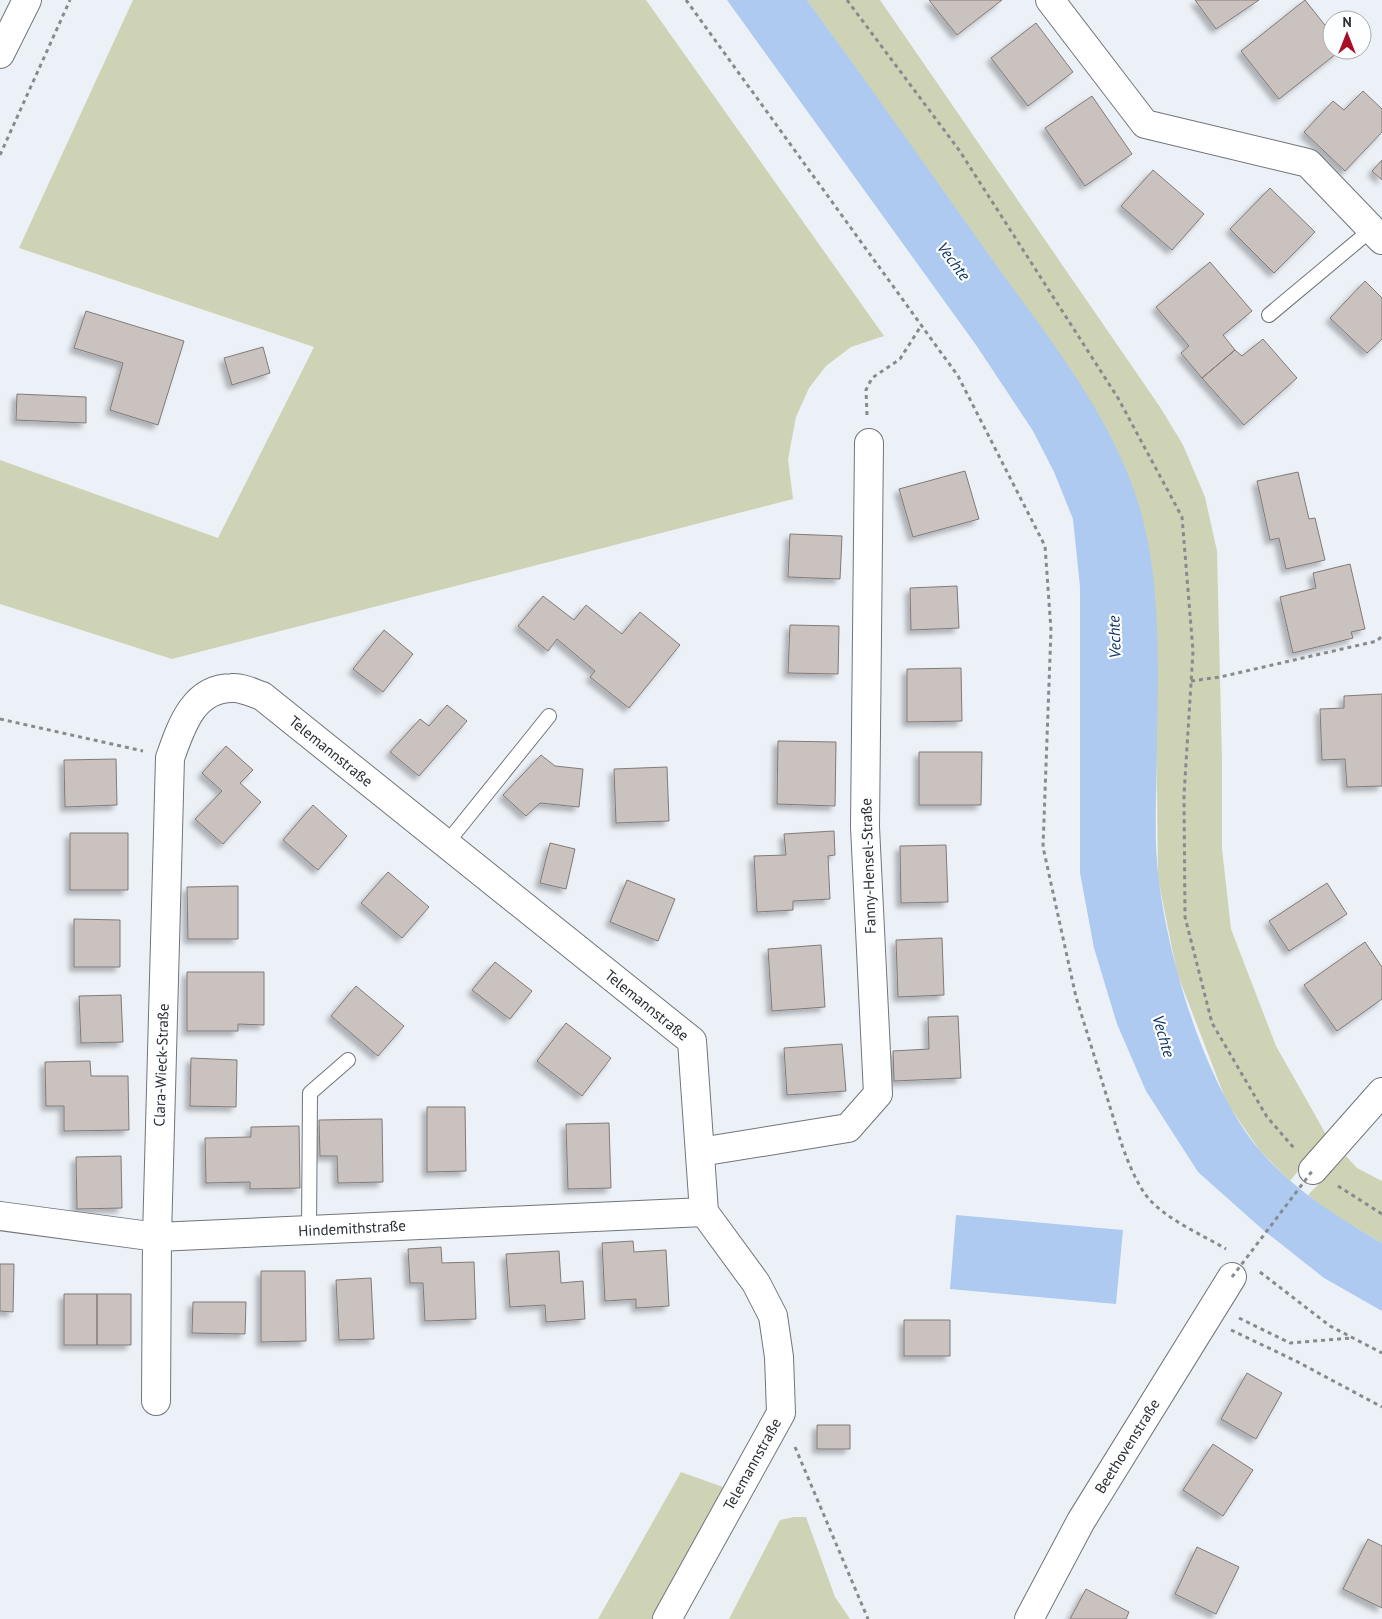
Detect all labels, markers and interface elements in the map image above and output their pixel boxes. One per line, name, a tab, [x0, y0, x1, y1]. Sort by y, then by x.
north arrow	[1322, 10, 1372, 60]
text: N	[1342, 13, 1352, 31]
water label: Vechte	[933, 238, 975, 285]
water label: Vechte	[1103, 615, 1125, 659]
street label: Telemannstraße	[285, 711, 377, 791]
street label: Fanny-Hensel-Straße	[856, 798, 880, 934]
street label: Telemannstraße	[601, 965, 693, 1045]
street label: Clara-Wieck-Straße	[149, 1003, 173, 1127]
water label: Vechte	[1148, 1013, 1180, 1060]
street label: Hindemithstraße	[298, 1216, 406, 1240]
street label: Beethovenstraße	[1090, 1395, 1164, 1497]
street label: Telemannstraße	[719, 1415, 785, 1513]

